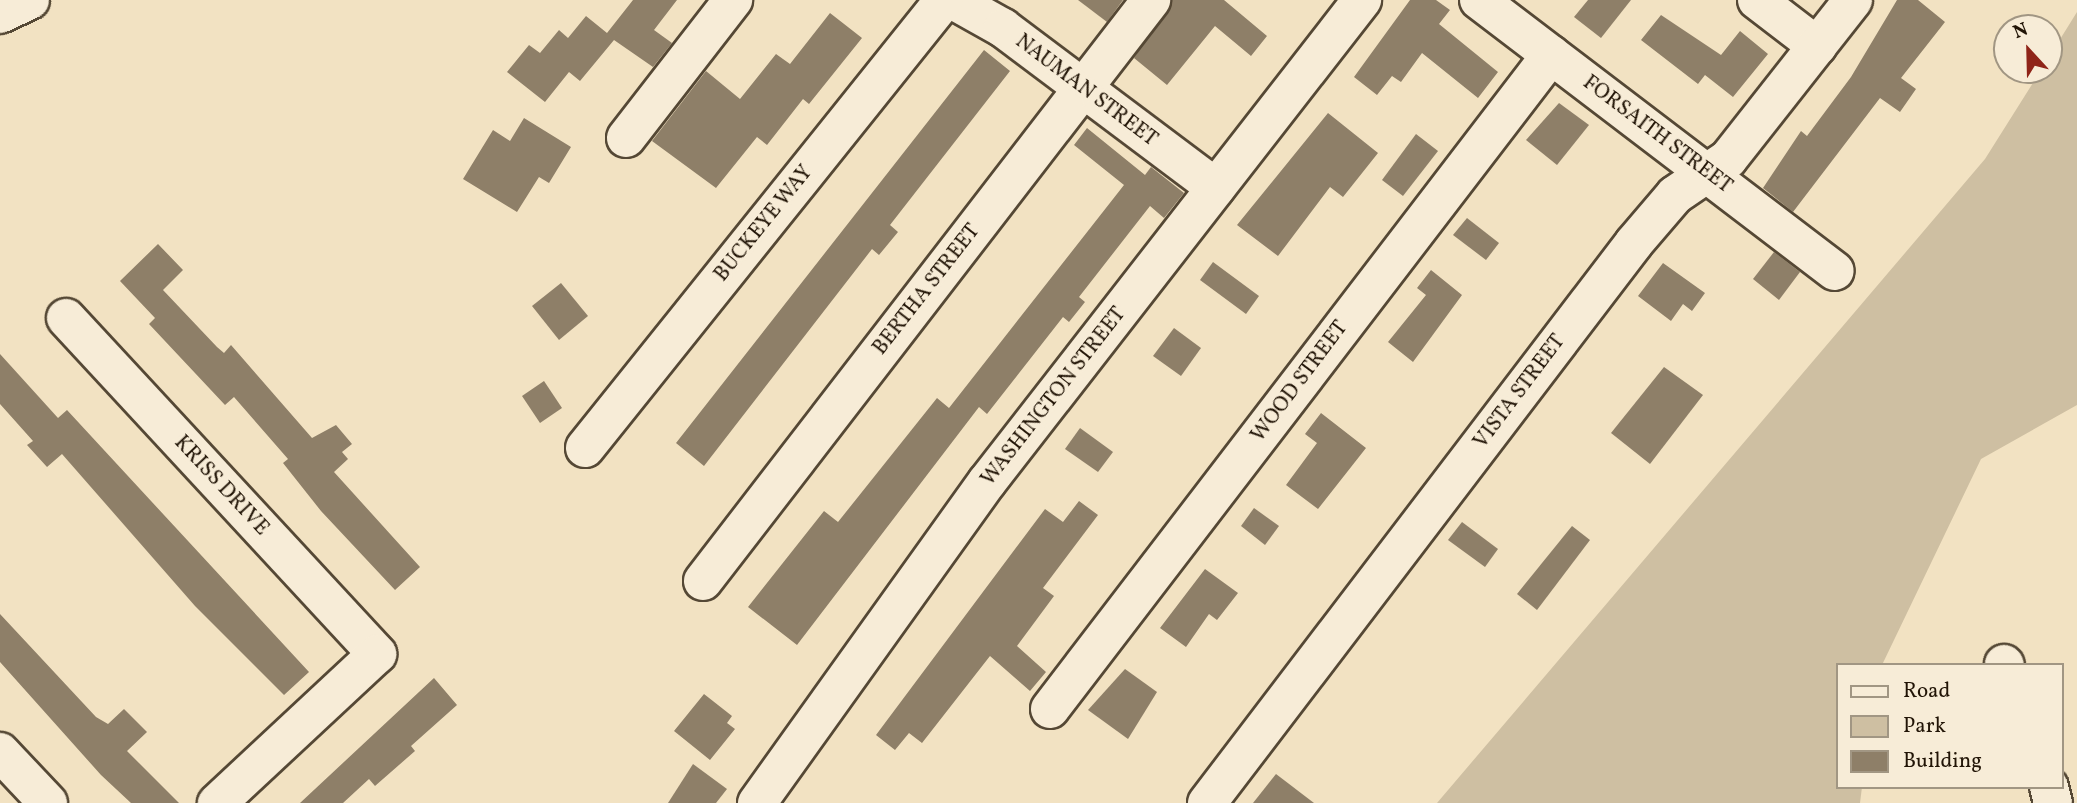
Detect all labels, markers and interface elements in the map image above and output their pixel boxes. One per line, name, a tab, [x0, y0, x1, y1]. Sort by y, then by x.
north arrow	[1993, 14, 2063, 84]
text: N	[2010, 17, 2032, 46]
street label: NAUMAN STREET	[1010, 29, 1162, 153]
street label: FORSAITH STREET	[1577, 71, 1737, 199]
street label: BUCKEYE WAY	[709, 161, 819, 287]
street label: BERTHA STREET	[868, 220, 986, 360]
street label: WASHINGTON STREET	[976, 303, 1132, 491]
street label: WOOD STREET	[1246, 317, 1354, 447]
street label: VISTA STREET	[1469, 330, 1571, 454]
street label: KRISS DRIVE	[168, 431, 274, 541]
legend	[1836, 663, 2063, 789]
text: Road	[1903, 677, 1950, 706]
text: Park	[1903, 712, 1946, 741]
text: Building	[1903, 747, 1982, 776]

